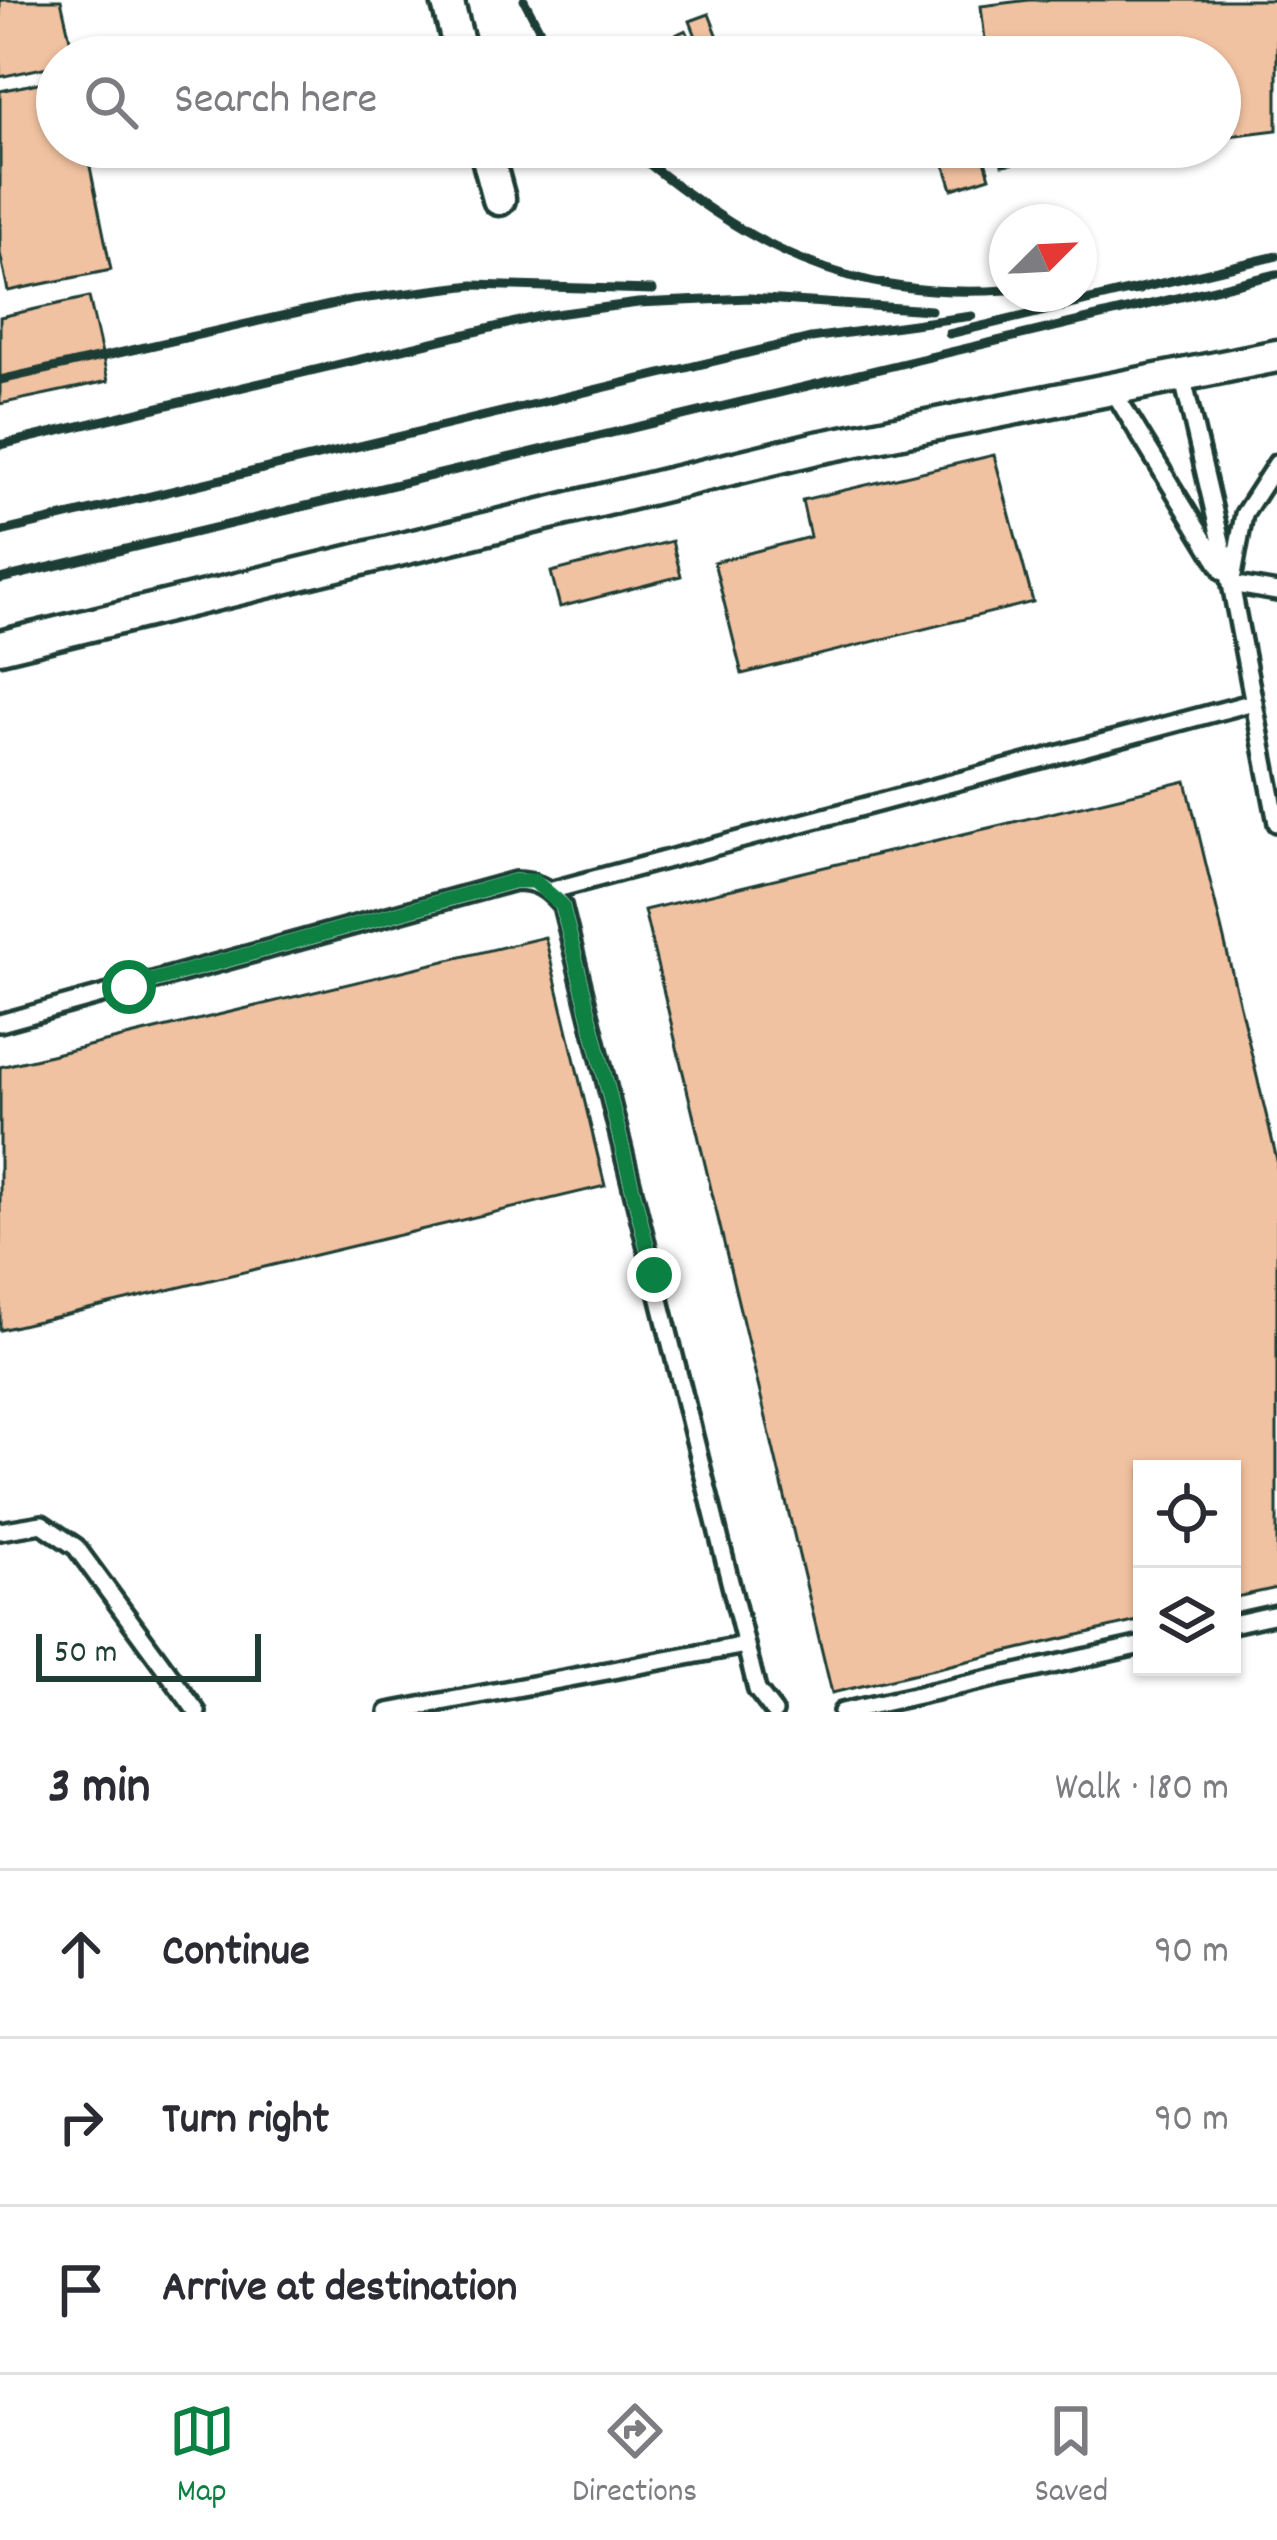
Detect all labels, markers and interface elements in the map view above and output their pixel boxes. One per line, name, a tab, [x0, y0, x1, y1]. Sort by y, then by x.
search box	[36, 36, 1241, 168]
icon: search	[78, 69, 144, 135]
text: Search here	[174, 70, 377, 134]
north arrow	[989, 204, 1097, 312]
route start	[102, 960, 156, 1014]
route end	[627, 1248, 681, 1302]
map controls	[1133, 1460, 1241, 1676]
button: locate	[1133, 1460, 1241, 1568]
button: layers	[1133, 1568, 1241, 1676]
scale bar	[36, 1628, 261, 1681]
text: 50 m	[54, 1631, 118, 1678]
text: 3 min	[48, 1754, 150, 1826]
text: Walk · 180 m	[1055, 1763, 1229, 1818]
icon: ahead	[48, 1921, 114, 1987]
text: Continue	[162, 1922, 310, 1986]
text: 90 m	[1154, 1926, 1229, 1981]
icon: right	[48, 2089, 114, 2155]
text: Turn right	[162, 2090, 329, 2154]
text: 90 m	[1154, 2094, 1229, 2149]
icon: arrive	[48, 2257, 114, 2323]
text: Arrive at destination	[162, 2258, 517, 2322]
tab: Map	[169, 2398, 235, 2517]
tab: Directions	[572, 2398, 697, 2517]
tab: Saved	[1035, 2398, 1108, 2517]

